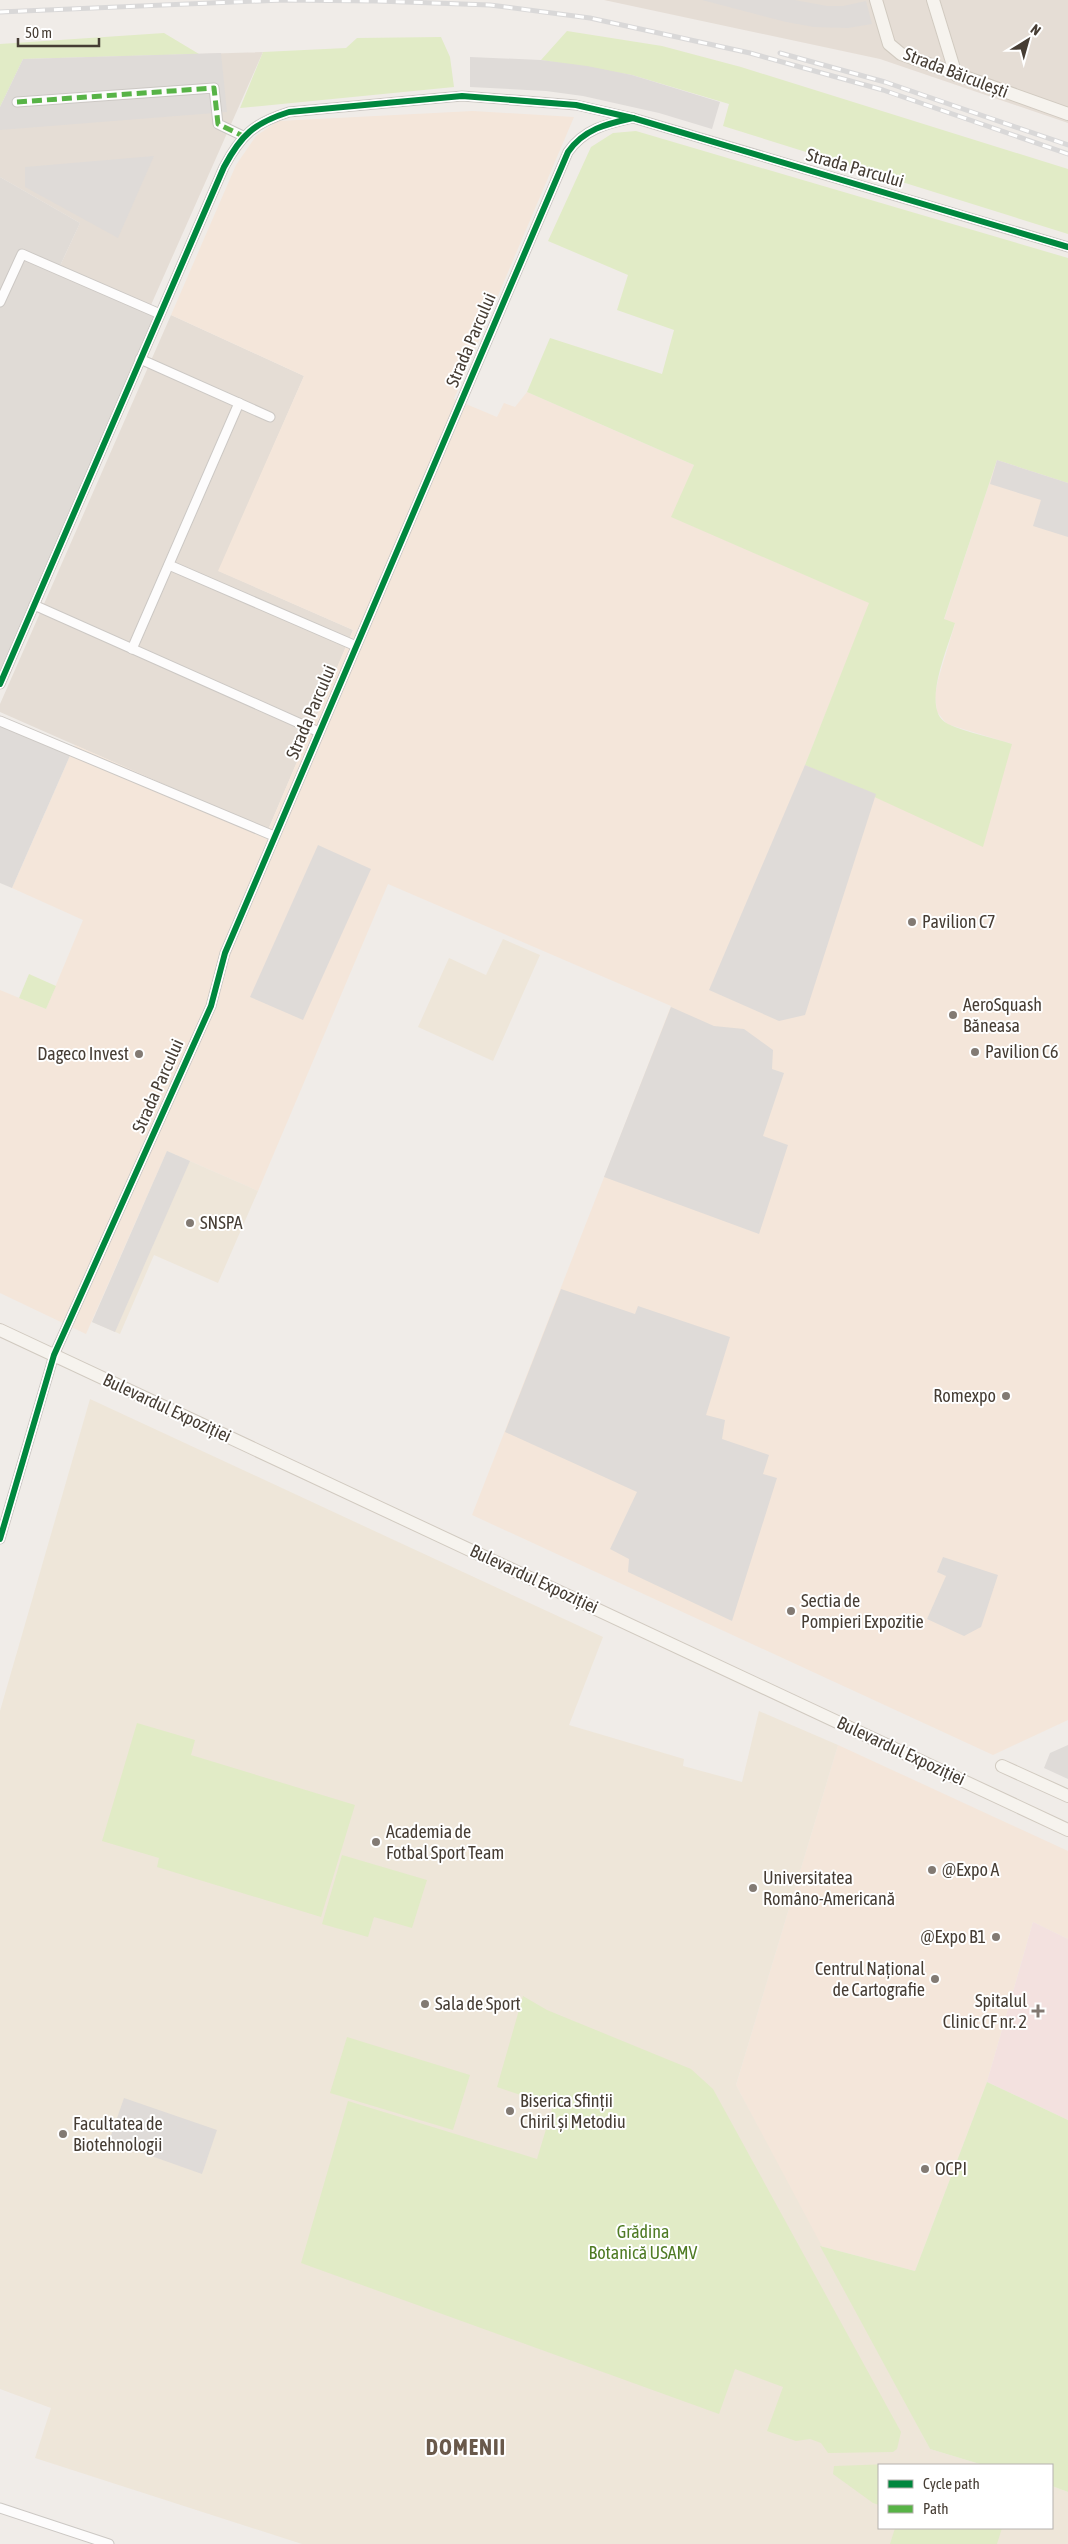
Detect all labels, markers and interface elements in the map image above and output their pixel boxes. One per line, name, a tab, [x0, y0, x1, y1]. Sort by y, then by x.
scale bar	[18, 15, 99, 47]
north arrow	[1003, 15, 1053, 65]
text: N	[1028, 21, 1044, 38]
text: 50 m	[25, 24, 52, 41]
street label: Strada Băiculești	[901, 43, 1011, 102]
street label: Strada Parcului	[804, 144, 906, 191]
street label: Strada Parcului	[441, 289, 500, 390]
street label: Strada Parcului	[281, 661, 340, 762]
place label: Pavilion C7	[922, 911, 996, 932]
marker: Pavilion C7	[906, 916, 918, 928]
place label: AeroSquash Băneasa	[963, 994, 1042, 1036]
marker: AeroSquash Băneasa	[947, 1009, 959, 1021]
street label: Strada Parcului	[128, 1036, 188, 1136]
place label: Pavilion C6	[985, 1041, 1059, 1062]
place label: Dageco Invest	[37, 1043, 129, 1064]
marker: Pavilion C6	[969, 1046, 981, 1058]
marker: Dageco Invest	[133, 1048, 145, 1060]
place label: SNSPA	[200, 1212, 243, 1233]
marker: SNSPA	[184, 1217, 196, 1229]
street label: Bulevardul Expoziției	[100, 1369, 235, 1446]
place label: Romexpo	[933, 1385, 996, 1406]
marker: Romexpo	[1000, 1390, 1012, 1402]
street label: Bulevardul Expoziției	[467, 1540, 602, 1617]
place label: Sectia de Pompieri Expozitie	[801, 1590, 924, 1632]
marker: Sectia de Pompieri Expozitie	[785, 1605, 797, 1617]
street label: Bulevardul Expoziției	[834, 1712, 969, 1789]
place label: Academia de Fotbal Sport Team	[386, 1821, 504, 1863]
marker: Academia de Fotbal Sport Team	[370, 1836, 382, 1848]
place label: @Expo A	[942, 1859, 999, 1880]
marker: @Expo A	[926, 1864, 938, 1876]
place label: Universitatea Româno-Americană	[763, 1867, 895, 1909]
marker: Universitatea Româno-Americană	[747, 1882, 759, 1894]
place label: @Expo B1	[921, 1926, 986, 1947]
marker: @Expo B1	[990, 1931, 1002, 1943]
place label: Centrul Național de Cartografie	[815, 1958, 925, 2000]
marker: Centrul Național de Cartografie	[929, 1973, 941, 1985]
place label: Spitalul Clinic CF nr. 2	[943, 1990, 1027, 2032]
place label: Sala de Sport	[435, 1993, 521, 2014]
marker: Sala de Sport	[419, 1998, 431, 2010]
marker: Spitalul Clinic CF nr. 2	[1031, 2004, 1045, 2018]
place label: Biserica Sfinții Chiril și Metodiu	[520, 2090, 626, 2132]
marker: Biserica Sfinții Chiril și Metodiu	[504, 2105, 516, 2117]
place label: Facultatea de Biotehnologii	[73, 2113, 163, 2155]
marker: Facultatea de Biotehnologii	[57, 2128, 69, 2140]
place label: OCPI	[935, 2158, 967, 2179]
marker: OCPI	[919, 2163, 931, 2175]
park label: Grădina Botanică USAMV	[589, 2221, 698, 2263]
district label: DOMENII	[426, 2434, 506, 2460]
legend	[878, 2464, 1053, 2529]
text: Cycle path	[923, 2475, 980, 2492]
text: Path	[923, 2500, 949, 2517]

